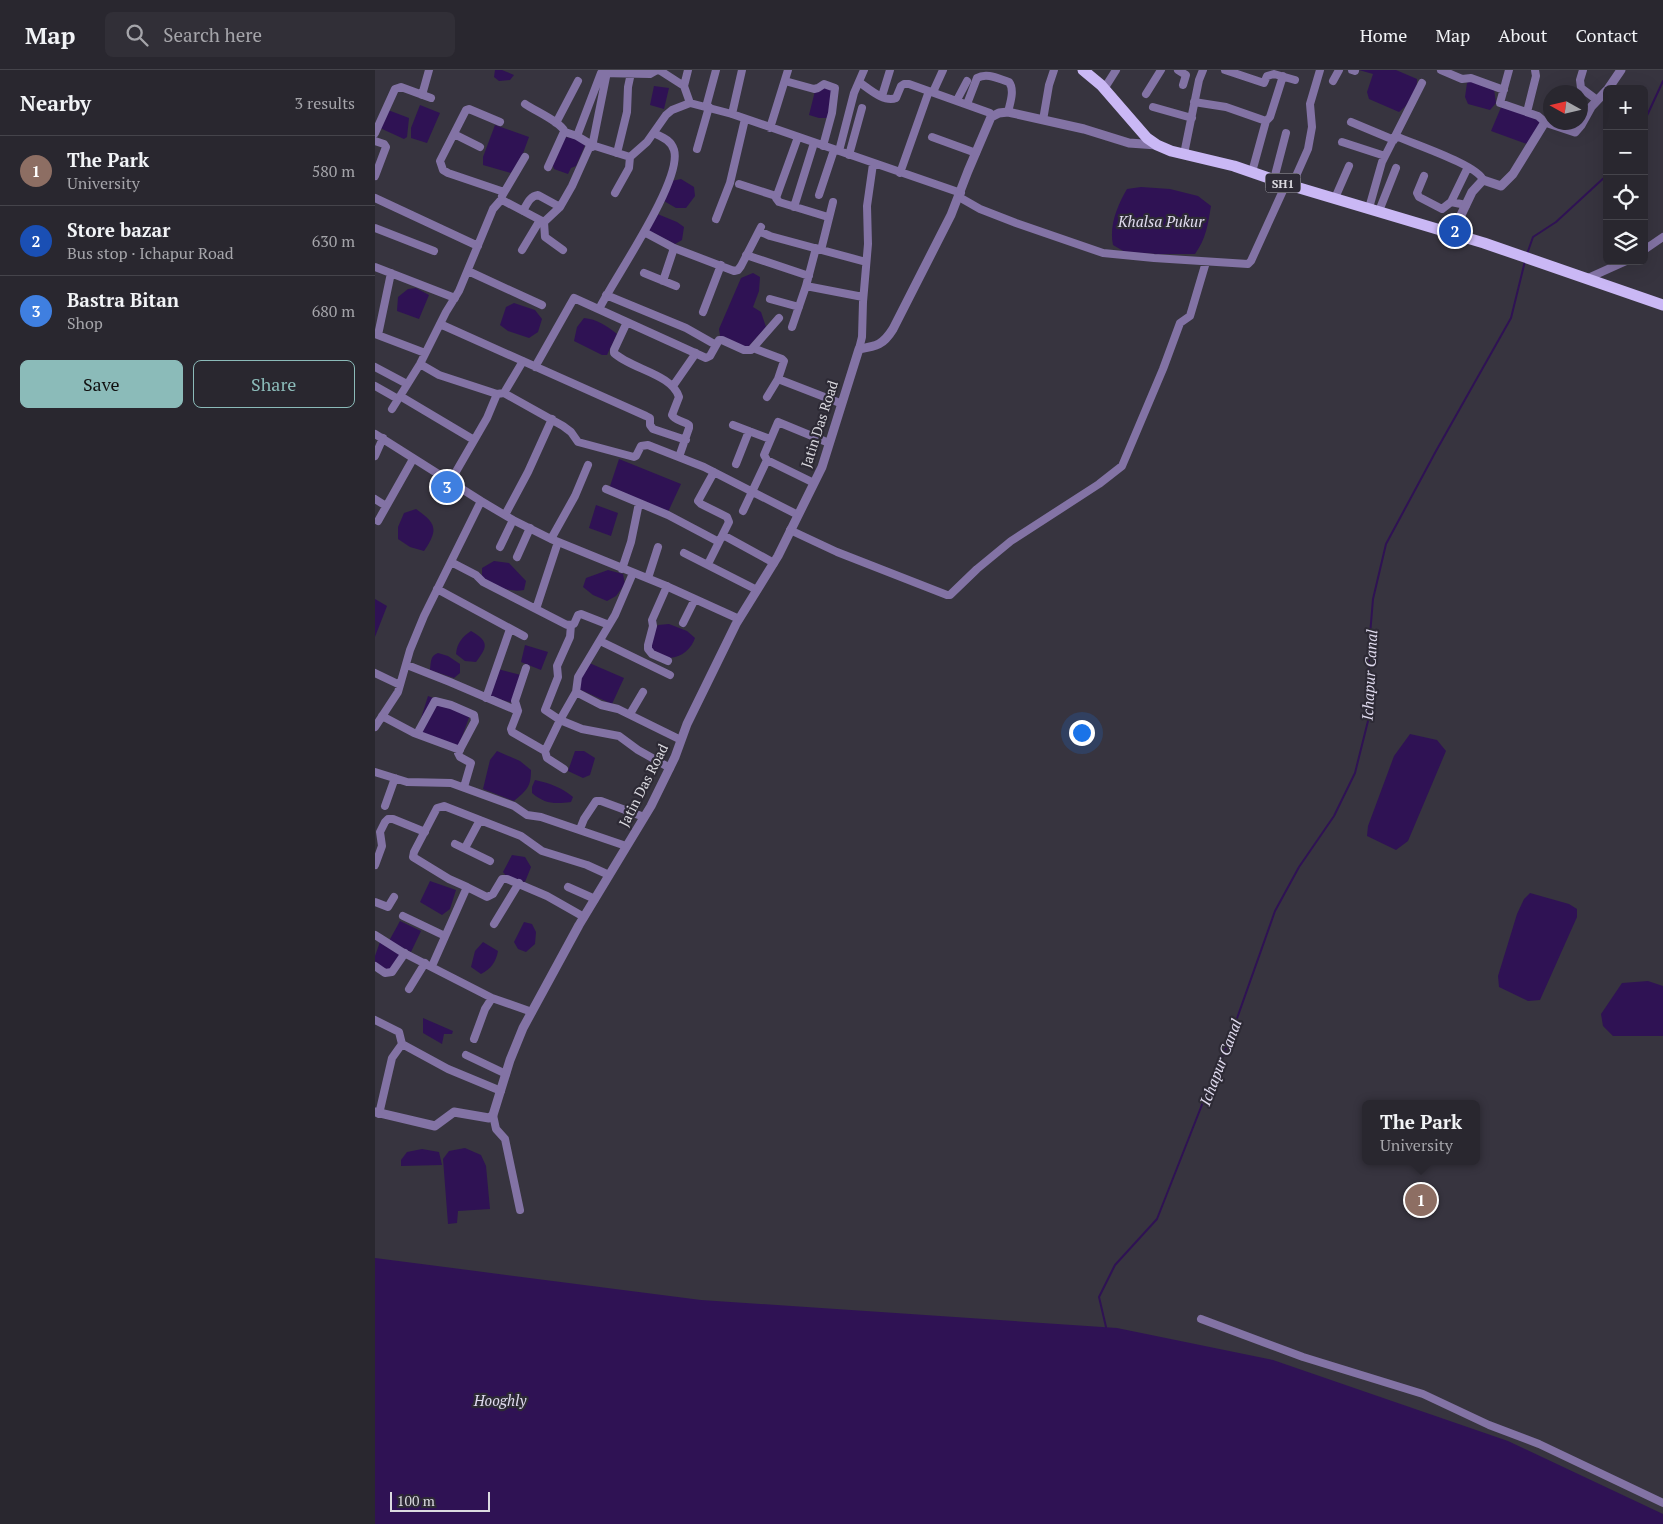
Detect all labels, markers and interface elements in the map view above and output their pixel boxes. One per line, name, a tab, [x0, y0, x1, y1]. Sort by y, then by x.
search box	[105, 12, 455, 57]
text: Map	[25, 19, 75, 51]
icon: search	[123, 21, 151, 49]
text: Search here	[163, 22, 262, 47]
text: Home	[1360, 23, 1407, 47]
text: Map	[1435, 23, 1470, 47]
text: About	[1498, 23, 1547, 47]
text: Contact	[1575, 23, 1638, 47]
north arrow	[1543, 85, 1588, 130]
map controls	[1603, 85, 1648, 265]
button: +	[1603, 85, 1648, 130]
text: Nearby	[20, 89, 91, 117]
text: 3 results	[295, 92, 355, 114]
button: −	[1603, 130, 1648, 175]
text: The Park	[67, 147, 149, 172]
text: 1	[31, 160, 41, 182]
text: 580 m	[312, 160, 355, 182]
text: University	[67, 172, 140, 194]
road number: SH1	[1265, 174, 1301, 192]
button: locate	[1603, 175, 1648, 220]
water label: Khalsa Pukur	[1117, 211, 1205, 231]
pin: 2	[1439, 212, 1471, 250]
text: Store bazar	[67, 217, 170, 242]
button: layers	[1603, 220, 1648, 265]
text: 2	[31, 230, 41, 252]
text: 630 m	[312, 230, 355, 252]
text: Bus stop · Ichapur Road	[67, 242, 234, 264]
text: Bastra Bitan	[67, 287, 179, 312]
text: 3	[31, 300, 41, 322]
text: 680 m	[312, 300, 355, 322]
text: Shop	[67, 312, 103, 334]
button: Save	[20, 360, 183, 408]
button: Share	[193, 360, 355, 408]
street label: Jatin Das Road	[796, 378, 842, 470]
pin: 3	[431, 468, 463, 506]
water label: Ichapur Canal	[1357, 628, 1381, 722]
your location	[1069, 720, 1095, 746]
street label: Jatin Das Road	[614, 740, 672, 830]
water label: Ichapur Canal	[1194, 1015, 1246, 1109]
popup	[1362, 1100, 1480, 1165]
text: The Park	[1380, 1109, 1462, 1134]
text: University	[1380, 1134, 1453, 1156]
pin: 1	[1405, 1181, 1437, 1219]
water label: Hooghly	[473, 1390, 527, 1410]
scale bar	[390, 1489, 490, 1512]
text: 100 m	[397, 1491, 435, 1510]

